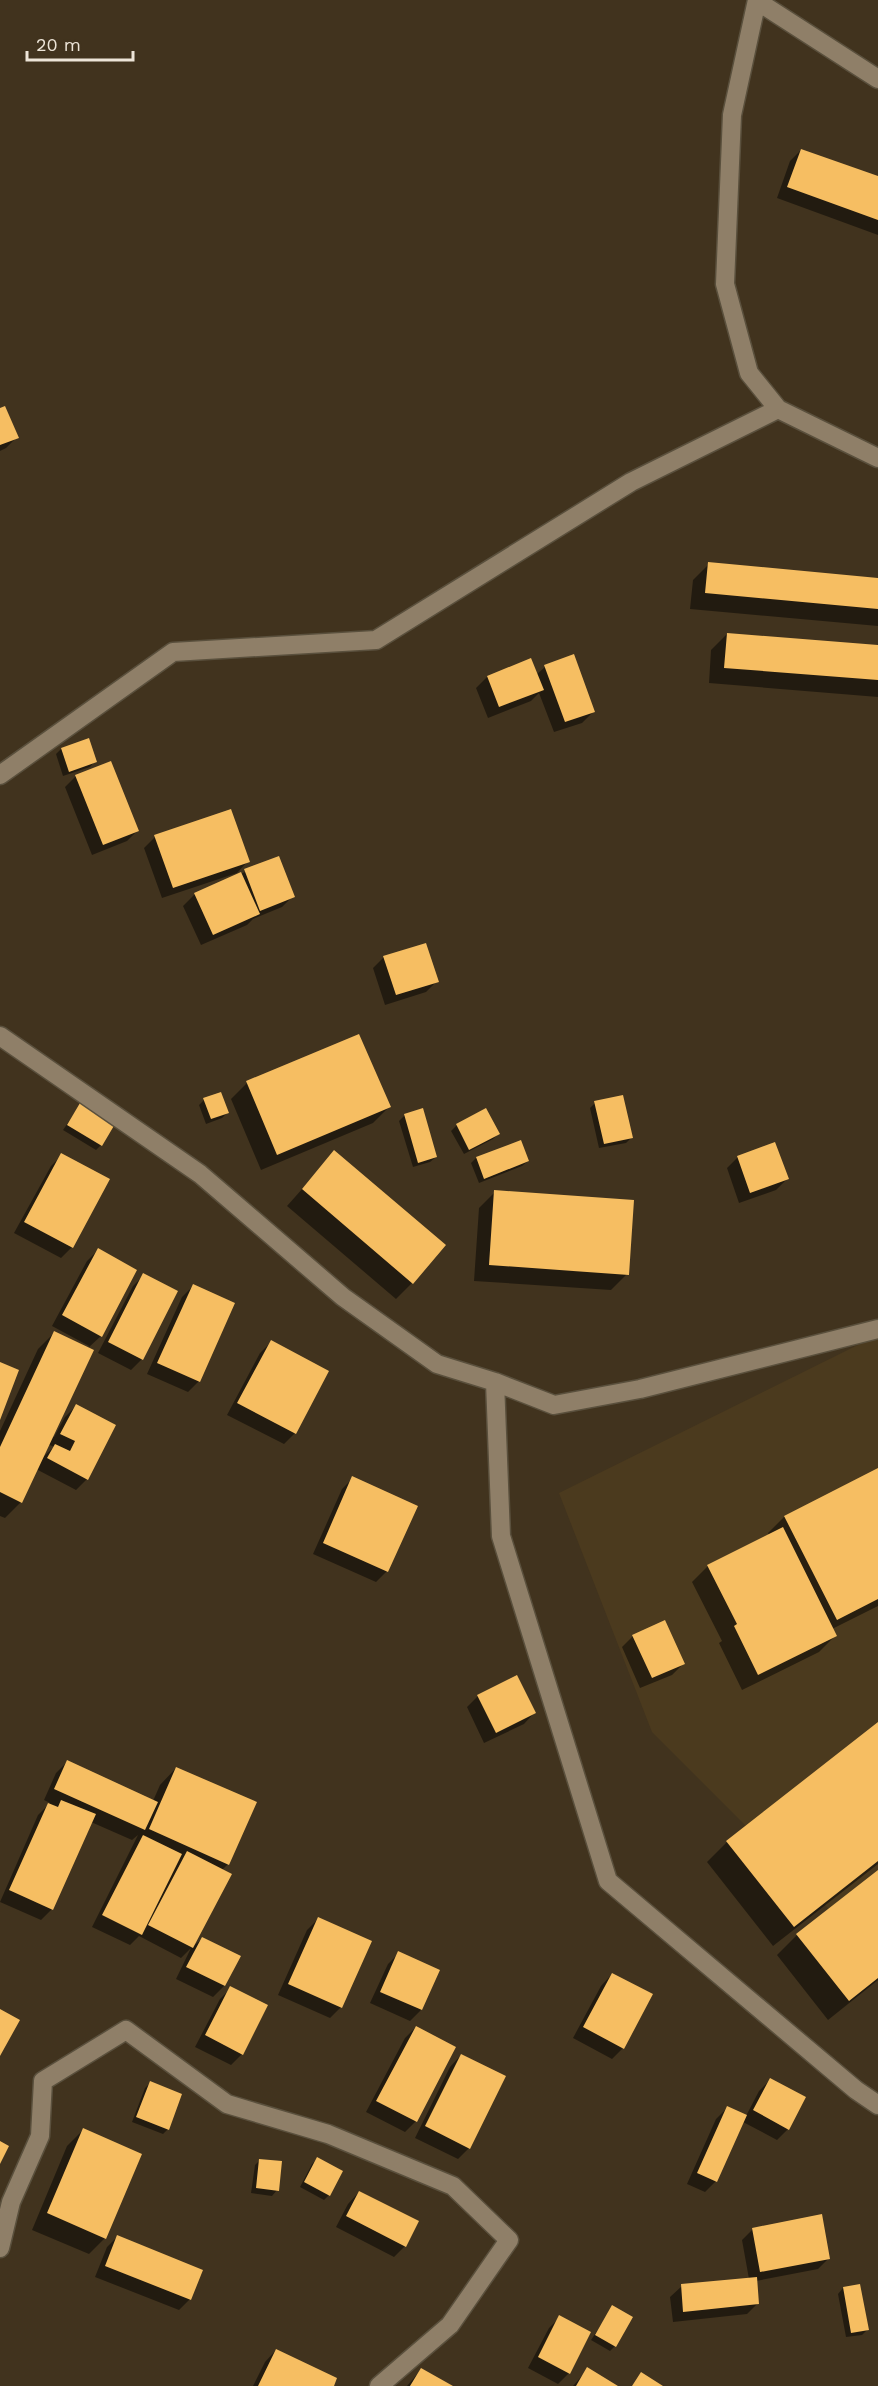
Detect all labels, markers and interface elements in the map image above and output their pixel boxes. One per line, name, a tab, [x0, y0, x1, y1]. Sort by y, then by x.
scale bar	[27, 24, 134, 62]
text: 20 m	[36, 34, 81, 55]

